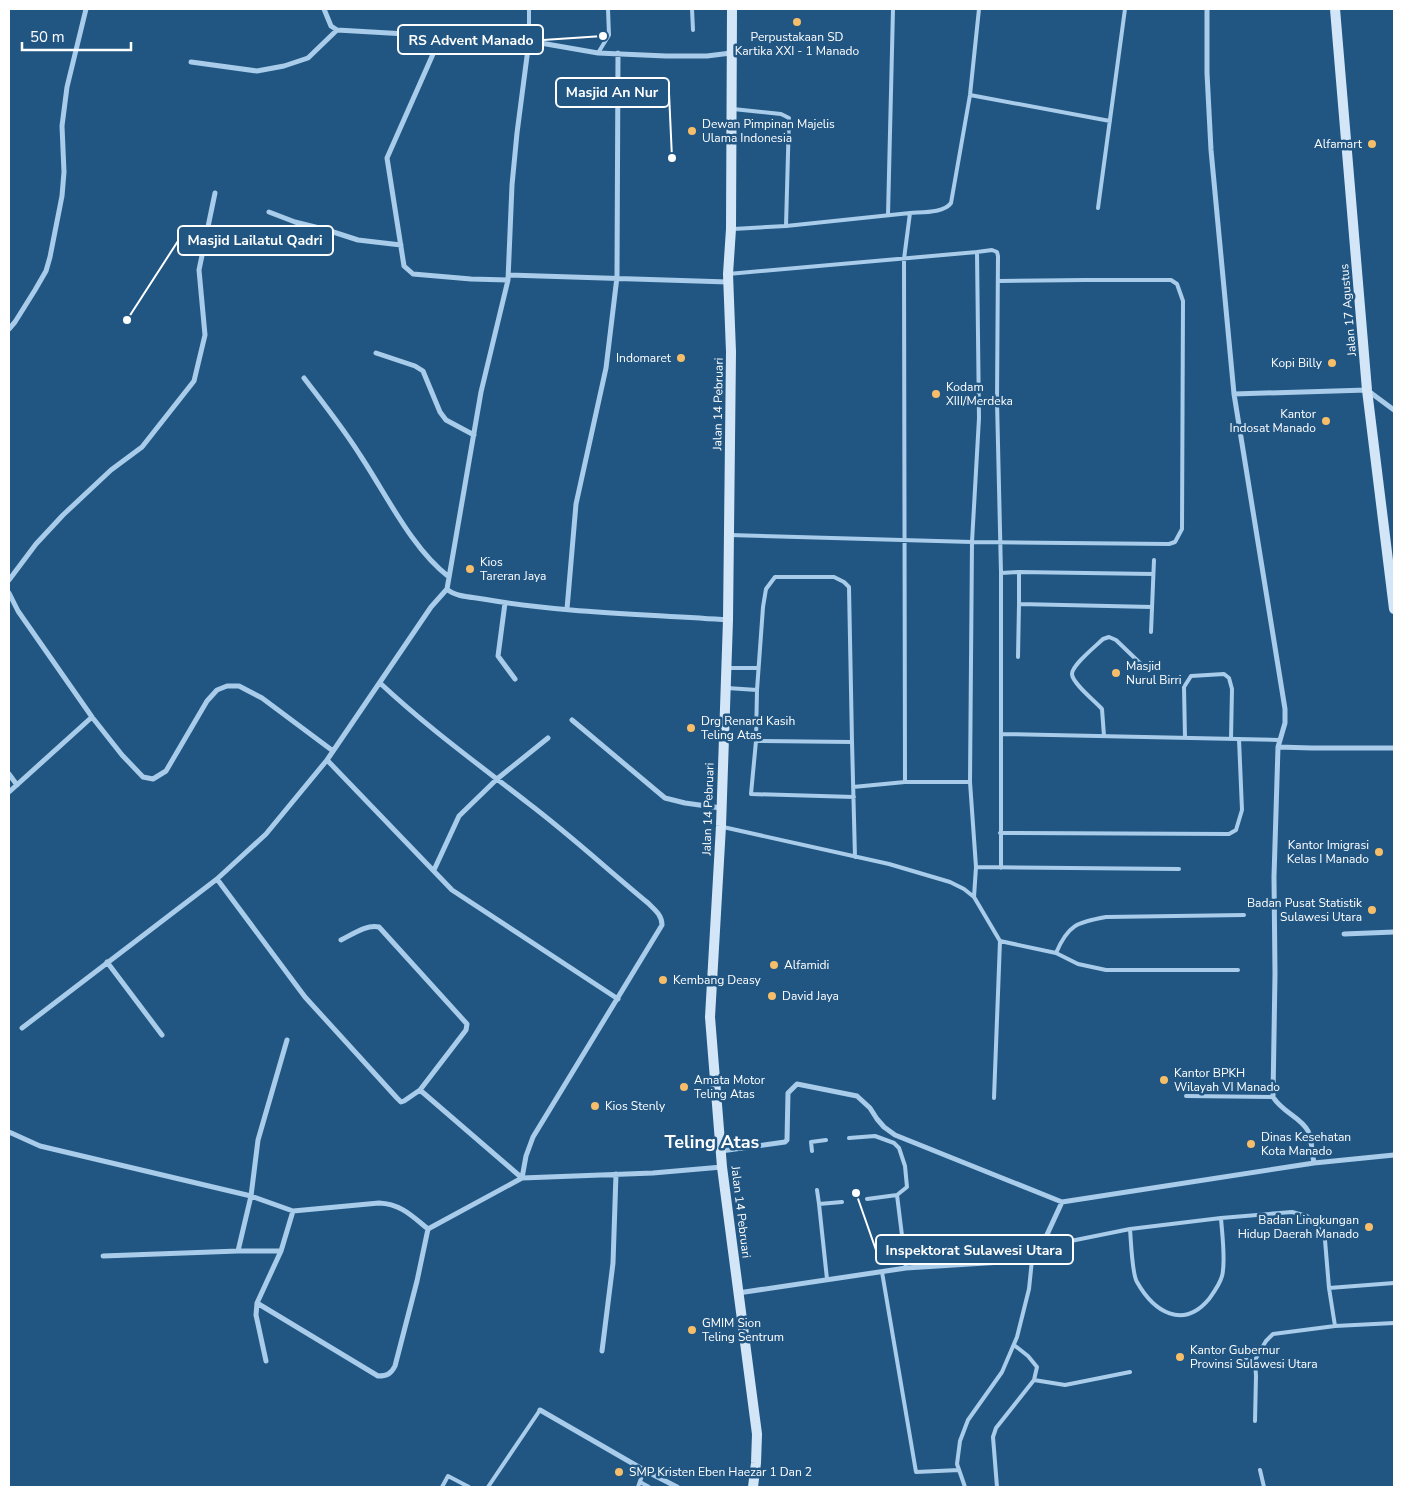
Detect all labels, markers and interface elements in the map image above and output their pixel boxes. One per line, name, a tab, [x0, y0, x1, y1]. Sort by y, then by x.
marker: Perpustakaan SD Kartika XXI - 1 Manado	[791, 16, 803, 28]
scale bar	[22, 20, 131, 52]
callout: RS Advent Manado	[398, 25, 543, 54]
text: 50 m	[30, 27, 65, 47]
place label: Perpustakaan SD Kartika XXI - 1 Manado	[735, 29, 860, 59]
text: RS Advent Manado	[408, 31, 534, 50]
callout: Masjid An Nur	[556, 78, 669, 107]
text: Masjid An Nur	[566, 83, 659, 102]
place label: Dewan Pimpinan Majelis Ulama Indonesia	[702, 116, 835, 146]
marker: Dewan Pimpinan Majelis Ulama Indonesia	[686, 125, 698, 137]
place label: Alfamart	[1314, 136, 1363, 152]
marker: Alfamart	[1366, 138, 1378, 150]
callout: Masjid Lailatul Qadri	[178, 226, 333, 255]
text: Masjid Lailatul Qadri	[187, 231, 323, 250]
street label: Jalan 17 Agustus	[1336, 263, 1360, 358]
place label: Indomaret	[616, 350, 672, 366]
marker: Indomaret	[675, 352, 687, 364]
place label: Kopi Billy	[1271, 355, 1323, 371]
marker: Kopi Billy	[1326, 357, 1338, 369]
street label: Jalan 14 Pebruari	[709, 358, 727, 451]
place label: Kodam XIII/Merdeka	[946, 379, 1013, 409]
marker: Kodam XIII/Merdeka	[930, 388, 942, 400]
place label: Kantor Indosat Manado	[1230, 406, 1317, 436]
marker: Kantor Indosat Manado	[1320, 415, 1332, 427]
place label: Kios Tareran Jaya	[480, 554, 546, 584]
marker: Kios Tareran Jaya	[464, 563, 476, 575]
place label: Masjid Nurul Birri	[1126, 658, 1182, 688]
marker: Masjid Nurul Birri	[1110, 667, 1122, 679]
place label: Drg Renard Kasih Teling Atas	[701, 713, 795, 743]
marker: Drg Renard Kasih Teling Atas	[685, 722, 697, 734]
street label: Jalan 14 Pebruari	[698, 762, 718, 857]
place label: Kantor Imigrasi Kelas I Manado	[1287, 837, 1369, 867]
marker: Kantor Imigrasi Kelas I Manado	[1373, 846, 1385, 858]
place label: Badan Pusat Statistik Sulawesi Utara	[1247, 895, 1363, 925]
marker: Badan Pusat Statistik Sulawesi Utara	[1366, 904, 1378, 916]
place label: Alfamidi	[784, 957, 829, 973]
marker: Alfamidi	[768, 959, 780, 971]
place label: Kembang Deasy	[673, 972, 762, 988]
marker: Kembang Deasy	[657, 974, 669, 986]
place label: David Jaya	[782, 988, 839, 1004]
marker: David Jaya	[766, 990, 778, 1002]
place label: Kantor BPKH Wilayah VI Manado	[1174, 1065, 1280, 1095]
place label: Amata Motor Teling Atas	[694, 1072, 766, 1102]
marker: Kantor BPKH Wilayah VI Manado	[1158, 1074, 1170, 1086]
marker: Amata Motor Teling Atas	[678, 1081, 690, 1093]
place label: Kios Stenly	[605, 1098, 666, 1114]
marker: Kios Stenly	[589, 1100, 601, 1112]
place label: Dinas Kesehatan Kota Manado	[1261, 1129, 1351, 1159]
district label: Teling Atas	[665, 1130, 760, 1154]
marker: Dinas Kesehatan Kota Manado	[1245, 1138, 1257, 1150]
street label: Jalan 14 Pebruari	[727, 1164, 755, 1259]
place label: Badan Lingkungan Hidup Daerah Manado	[1238, 1212, 1359, 1242]
marker: Badan Lingkungan Hidup Daerah Manado	[1363, 1221, 1375, 1233]
callout: Inspektorat Sulawesi Utara	[876, 1235, 1073, 1264]
text: Inspektorat Sulawesi Utara	[886, 1241, 1062, 1260]
place label: GMIM Sion Teling Sentrum	[702, 1315, 784, 1345]
marker: GMIM Sion Teling Sentrum	[686, 1324, 698, 1336]
place label: Kantor Gubernur Provinsi Sulawesi Utara	[1190, 1342, 1318, 1372]
marker: Kantor Gubernur Provinsi Sulawesi Utara	[1174, 1351, 1186, 1363]
place label: SMP Kristen Eben Haezar 1 Dan 2	[629, 1464, 812, 1480]
marker: SMP Kristen Eben Haezar 1 Dan 2	[613, 1466, 625, 1478]

